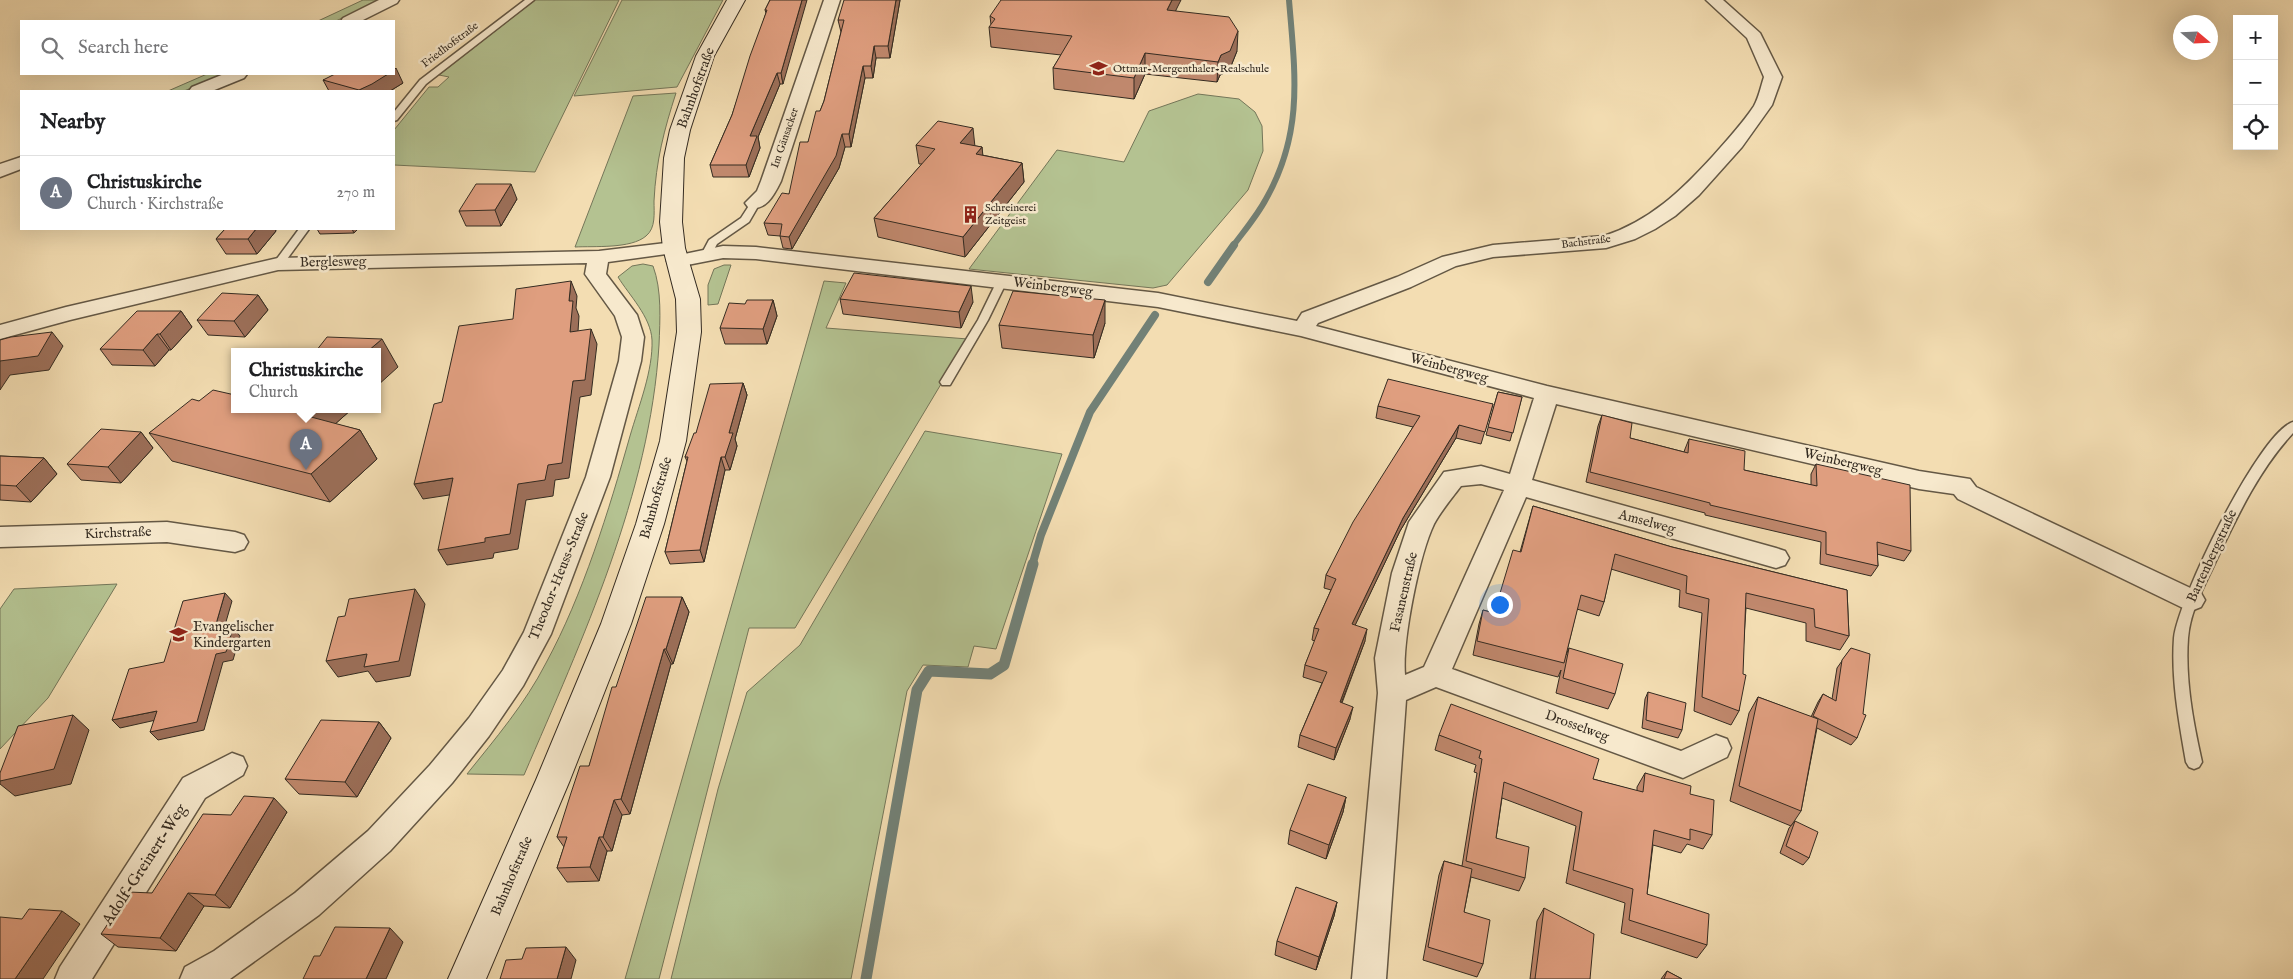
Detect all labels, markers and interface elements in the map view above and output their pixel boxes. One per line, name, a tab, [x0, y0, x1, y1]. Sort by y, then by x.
north arrow	[2173, 15, 2218, 60]
map controls	[2233, 15, 2278, 150]
button: +	[2233, 15, 2278, 60]
street label: Friedhofstraße	[419, 19, 481, 71]
search box	[20, 20, 395, 75]
icon: search	[38, 34, 66, 62]
text: Search here	[78, 36, 169, 60]
street label: Bahnhofstraße	[673, 45, 719, 131]
school or university icon: Ottmar-Mergenthaler-Realschule	[1089, 59, 1109, 79]
button: −	[2233, 60, 2278, 105]
place label: Ottmar-Mergenthaler-Realschule	[1113, 62, 1269, 76]
button: locate	[2233, 105, 2278, 150]
street label: Im Gänsacker	[768, 106, 802, 170]
text: Nearby	[40, 109, 105, 136]
text: Christuskirche	[87, 171, 202, 195]
text: A	[51, 183, 61, 203]
text: 270 m	[336, 183, 375, 203]
text: Church · Kirchstraße	[87, 195, 224, 215]
place label: Schreinerei Zeitgeist	[985, 201, 1036, 228]
building icon: Schreinerei Zeitgeist	[961, 204, 981, 224]
street label: Bachstraße	[1560, 232, 1612, 252]
street label: Berglesweg	[299, 252, 367, 272]
street label: Weinbergweg	[1012, 273, 1094, 301]
popup	[231, 348, 381, 413]
street label: Weinbergweg	[1408, 349, 1490, 387]
text: Christuskirche	[249, 359, 363, 383]
text: Church	[249, 383, 298, 403]
pin: A	[290, 429, 322, 470]
street label: Weinbergweg	[1802, 444, 1885, 480]
street label: Bahnhofstraße	[636, 454, 676, 541]
street label: Amselweg	[1616, 505, 1678, 538]
street label: Bartenbergstraße	[2183, 506, 2242, 605]
street label: Theodor-Heuss-Straße	[525, 509, 593, 643]
street label: Kirchstraße	[84, 523, 152, 543]
street label: Fasanenstraße	[1386, 550, 1422, 634]
your location	[1487, 592, 1513, 618]
place label: Evangelischer Kindergarten	[193, 618, 274, 652]
school or university icon: Evangelischer Kindergarten	[169, 625, 189, 645]
street label: Drosselweg	[1542, 706, 1612, 746]
street label: Adolf-Greinert-Weg	[98, 800, 192, 930]
street label: Bahnhofstraße	[487, 833, 537, 919]

